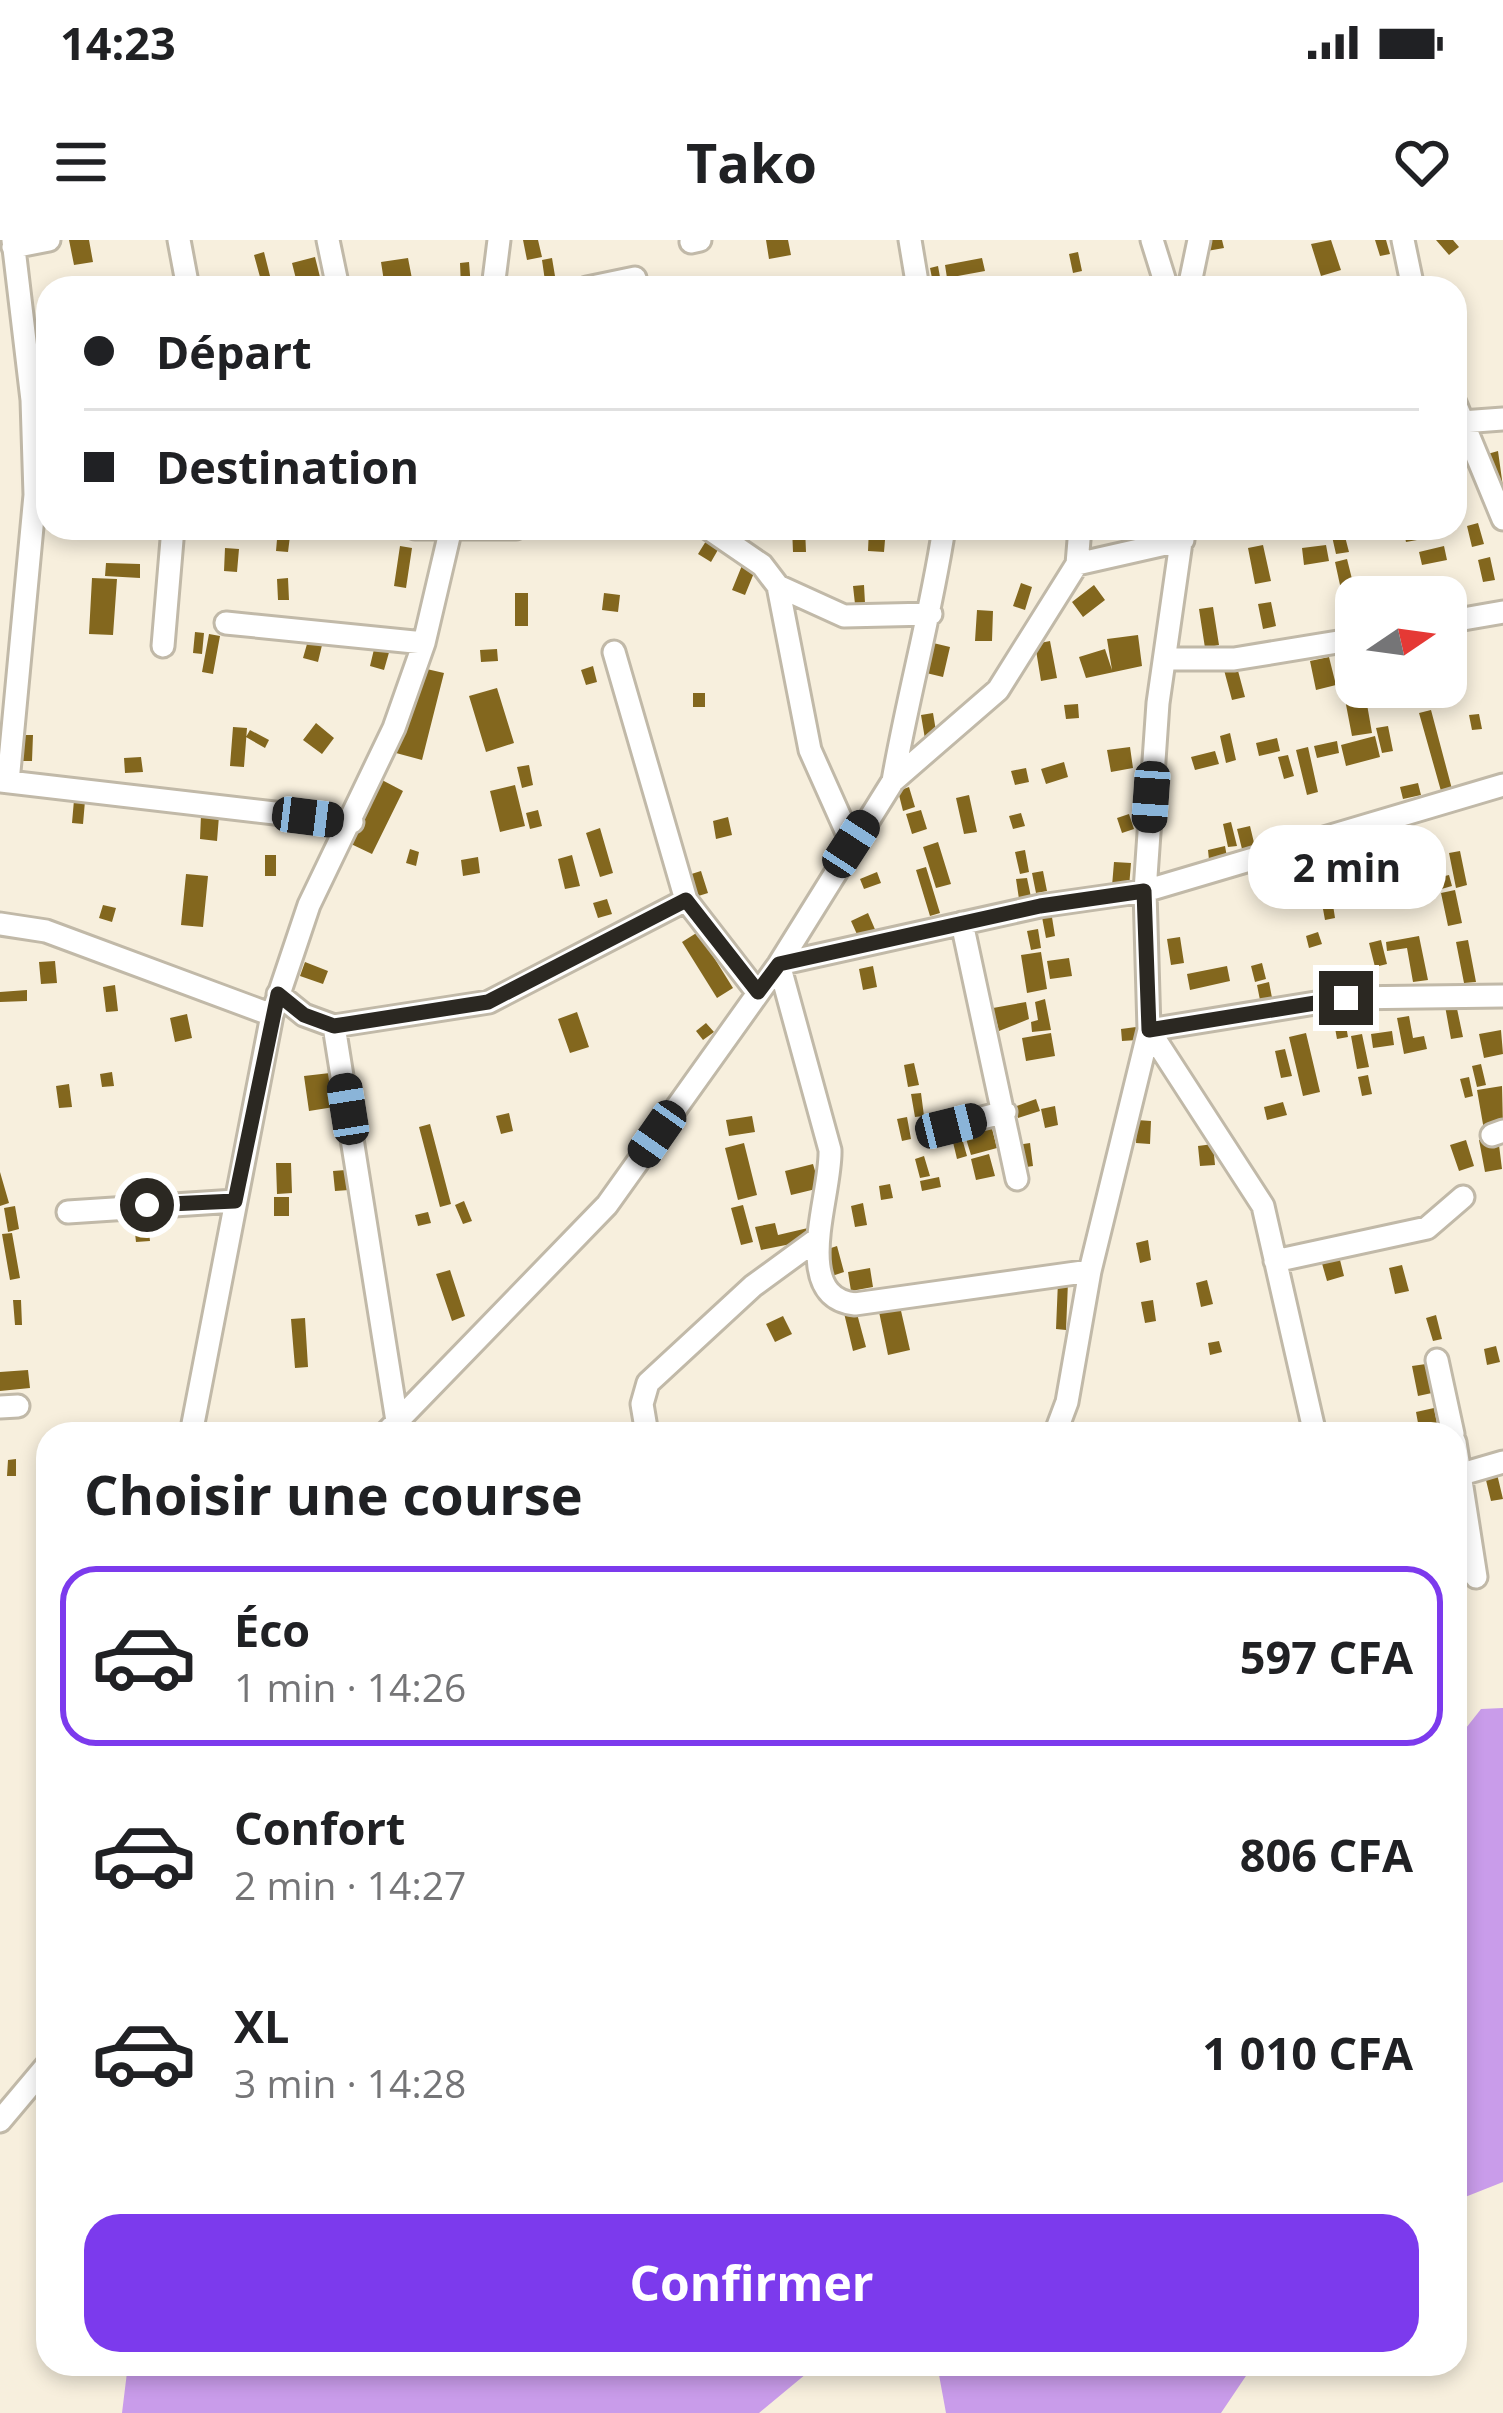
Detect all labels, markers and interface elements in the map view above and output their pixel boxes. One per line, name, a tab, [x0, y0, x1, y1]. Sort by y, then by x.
text: 14:23	[60, 12, 176, 73]
text: Tako	[686, 125, 817, 199]
icon: menu	[48, 129, 114, 195]
icon: heart	[1389, 129, 1455, 195]
text: Départ	[156, 321, 312, 382]
text: Destination	[156, 436, 419, 497]
north arrow	[1335, 576, 1467, 708]
map controls	[1335, 576, 1467, 708]
car	[1131, 760, 1171, 834]
car	[270, 795, 346, 839]
car	[816, 804, 886, 884]
callout: 2 min	[1247, 824, 1445, 908]
text: 2 min	[1293, 840, 1401, 893]
route end	[1319, 971, 1373, 1025]
car	[325, 1071, 371, 1147]
car	[622, 1094, 692, 1174]
car	[912, 1100, 990, 1152]
route start	[120, 1178, 174, 1232]
text: Choisir une course	[84, 1457, 583, 1531]
text: Éco	[234, 1599, 310, 1660]
icon: car	[90, 1602, 198, 1710]
text: 597 CFA	[1240, 1626, 1413, 1687]
text: 1 min · 14:26	[234, 1660, 466, 1713]
text: Confort	[234, 1797, 405, 1858]
icon: car	[90, 1800, 198, 1908]
text: 806 CFA	[1240, 1824, 1413, 1885]
text: 2 min · 14:27	[234, 1858, 466, 1911]
text: XL	[234, 1995, 289, 2056]
icon: car	[90, 1998, 198, 2106]
text: 1 010 CFA	[1202, 2022, 1413, 2083]
text: 3 min · 14:28	[234, 2056, 466, 2109]
button: Confirmer	[84, 2214, 1419, 2352]

